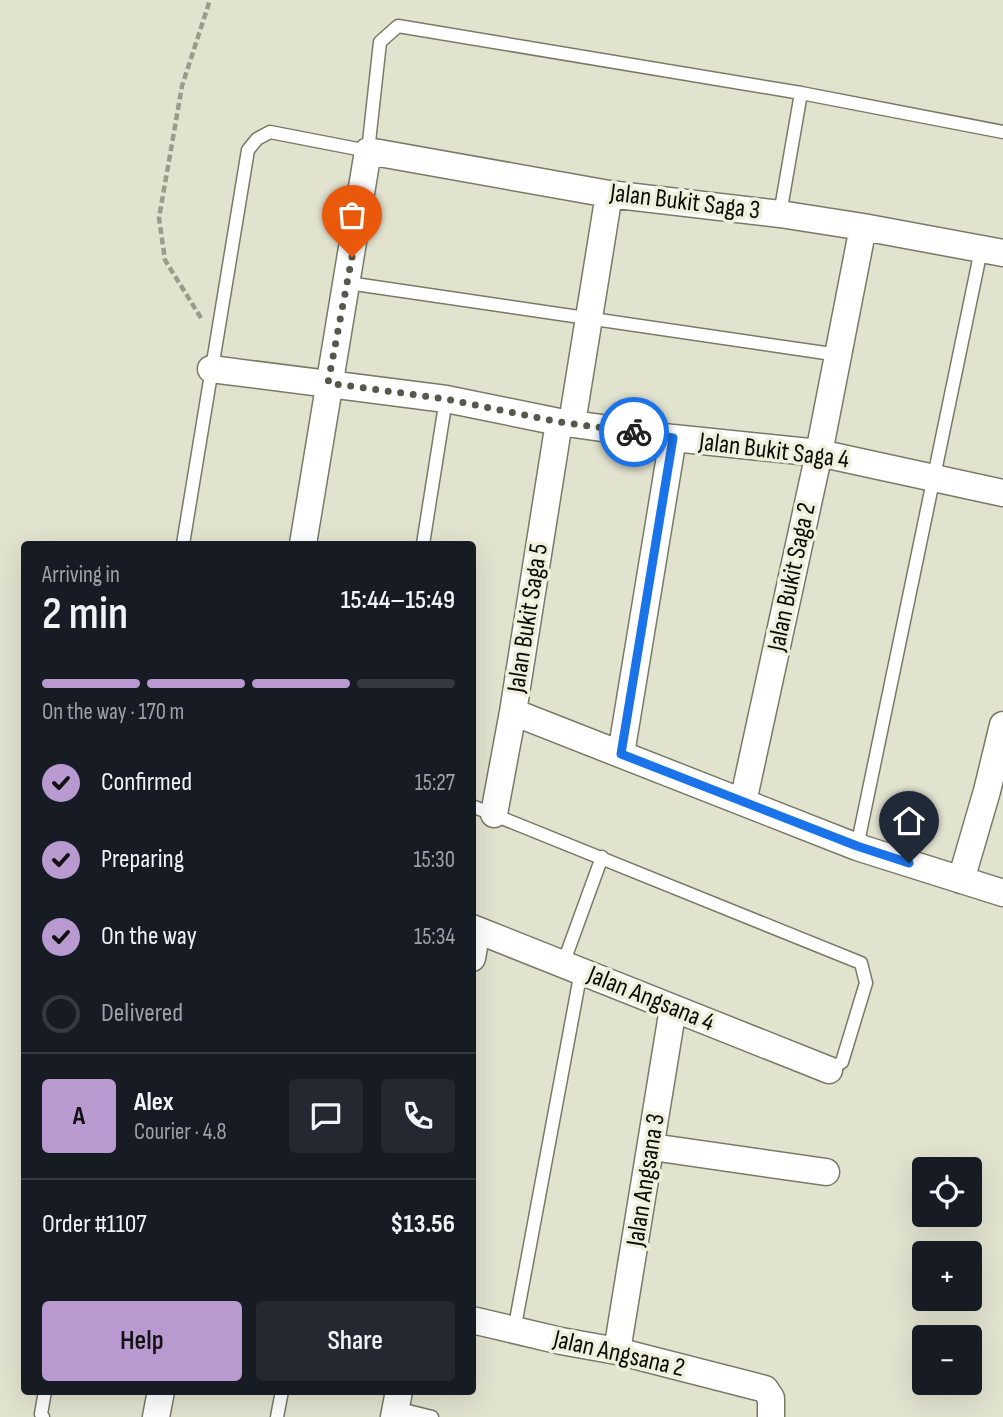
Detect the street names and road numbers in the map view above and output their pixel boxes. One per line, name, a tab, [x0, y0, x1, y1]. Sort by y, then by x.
street label: Jalan Bukit Saga 3	[607, 177, 762, 227]
street label: Jalan Bukit Saga 4	[696, 426, 851, 476]
street label: Jalan Bukit Saga 2	[761, 500, 823, 655]
street label: Jalan Bukit Saga 5	[501, 541, 555, 696]
street label: Jalan Angsana 4	[582, 959, 719, 1039]
street label: Jalan Angsana 3	[620, 1111, 672, 1250]
street label: Jalan Angsana 2	[549, 1324, 688, 1384]

